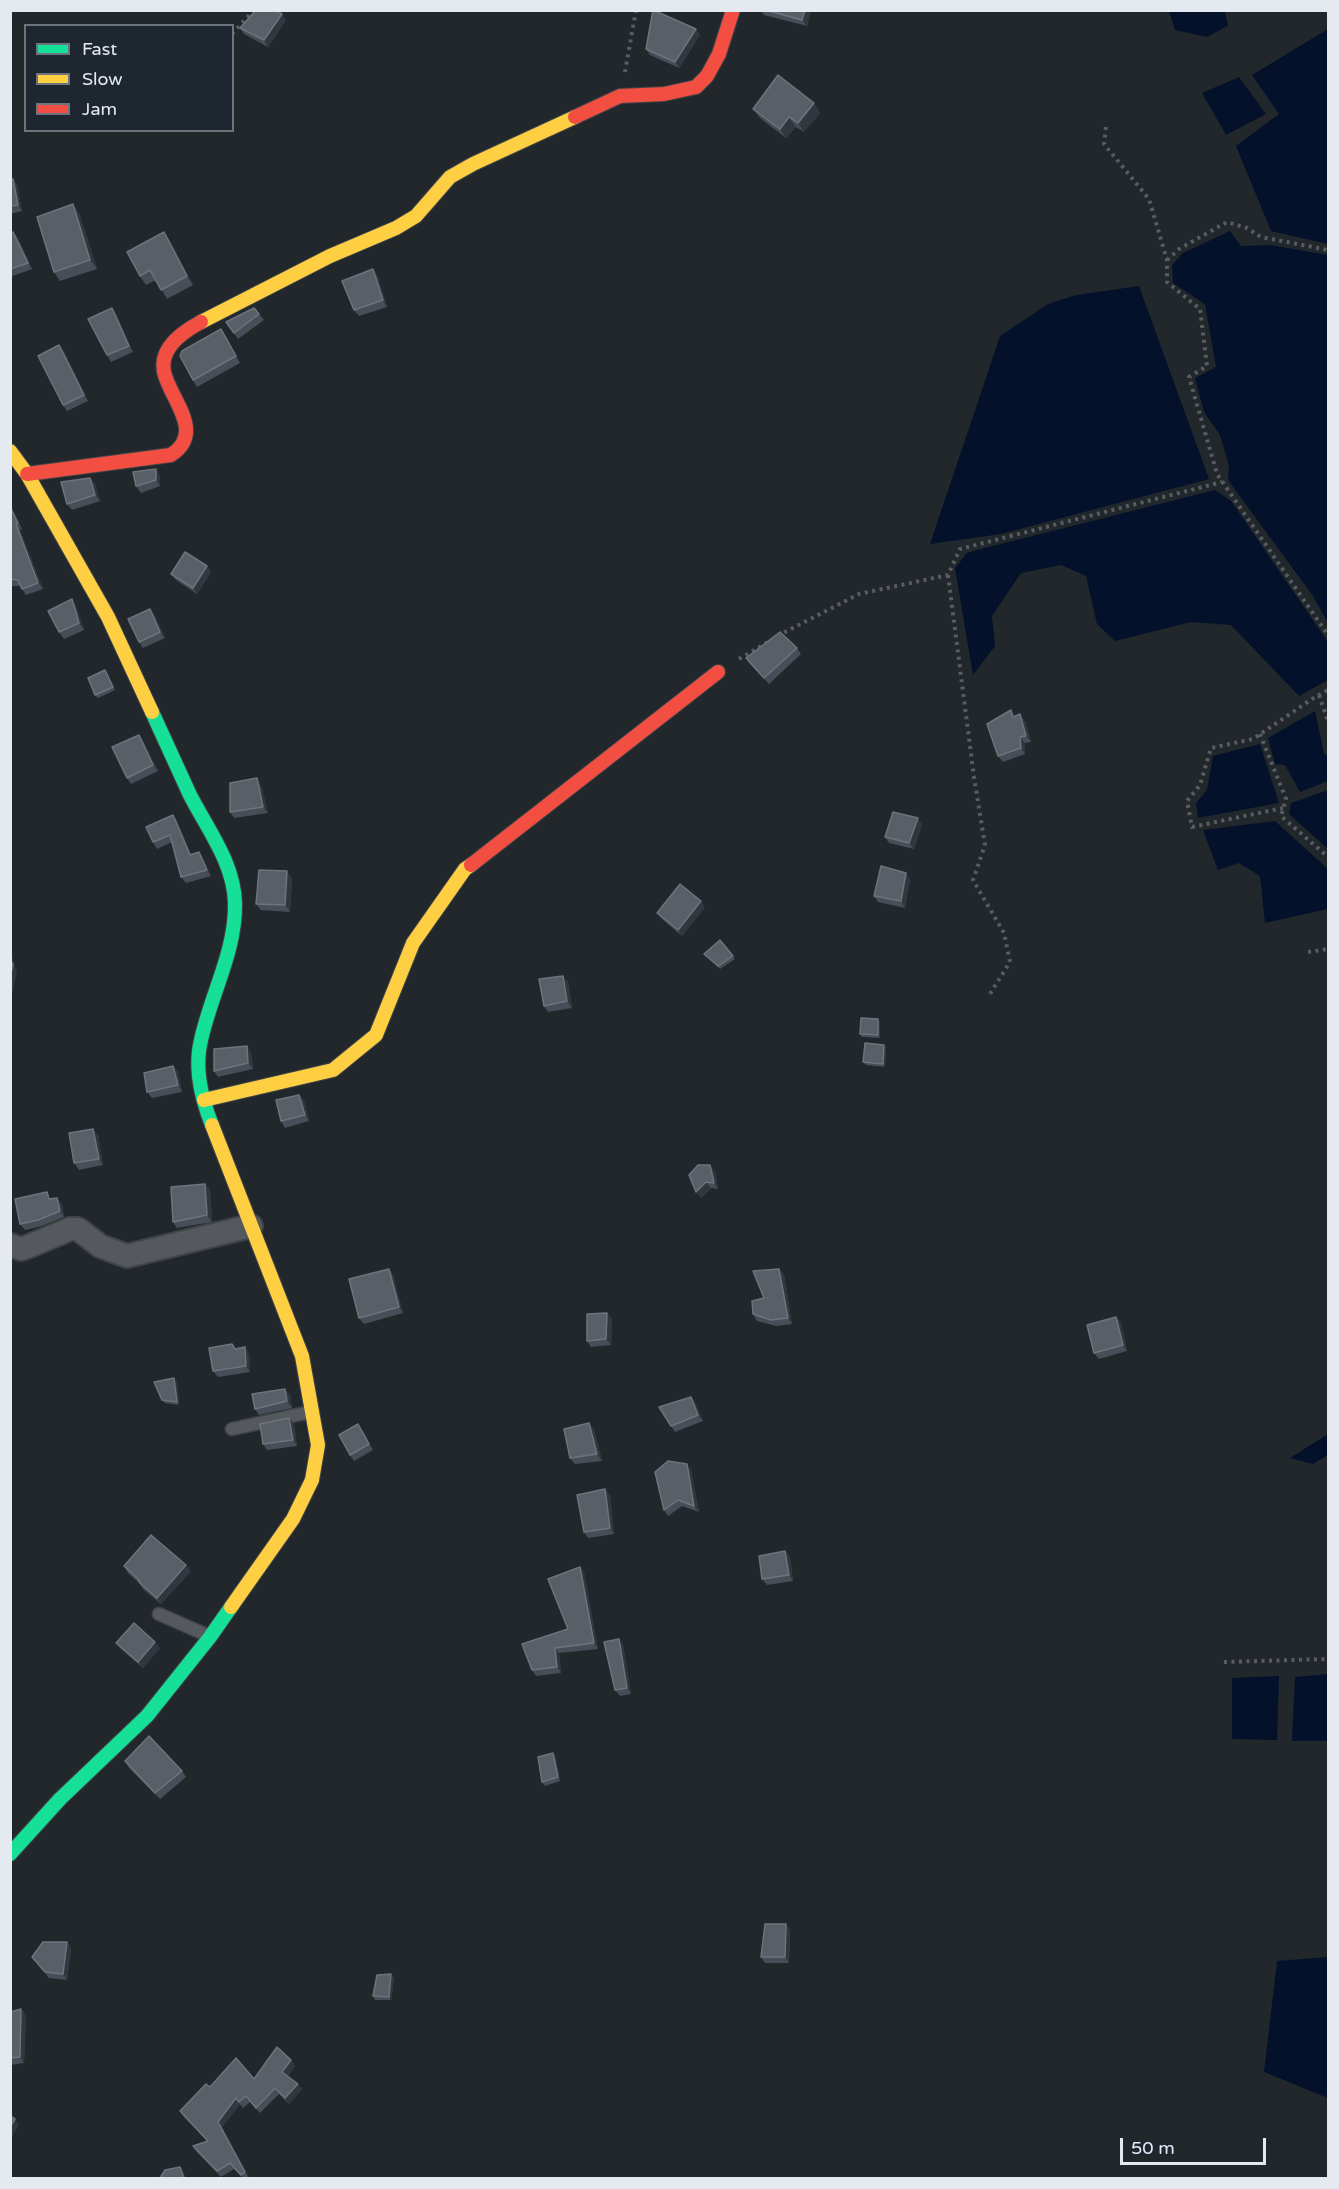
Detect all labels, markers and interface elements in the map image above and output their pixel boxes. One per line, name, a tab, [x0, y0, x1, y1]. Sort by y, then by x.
legend	[24, 24, 234, 132]
text: Fast	[82, 38, 117, 60]
text: Slow	[82, 68, 123, 90]
text: Jam	[82, 98, 117, 120]
scale bar	[1123, 2126, 1268, 2164]
text: 50 m	[1131, 2137, 1175, 2159]

